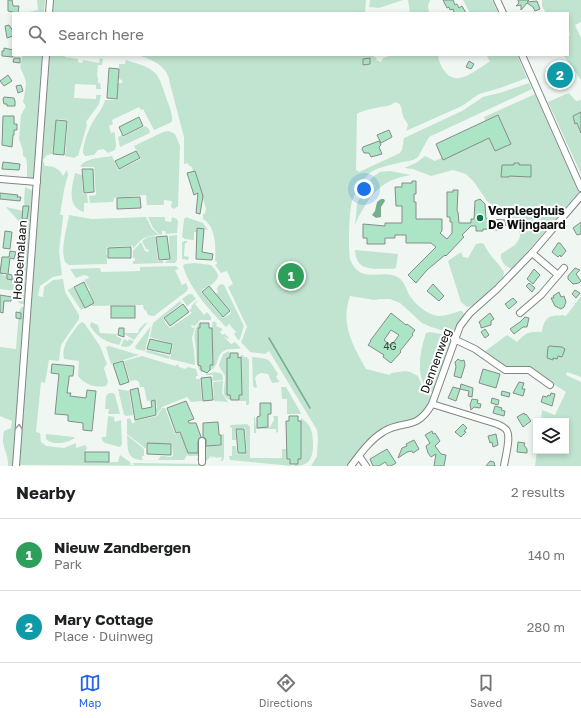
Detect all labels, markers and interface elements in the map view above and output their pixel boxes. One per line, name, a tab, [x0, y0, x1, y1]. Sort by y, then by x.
search box	[12, 12, 569, 56]
icon: search	[26, 23, 48, 45]
text: Search here	[58, 25, 144, 43]
pin: 2	[547, 60, 573, 90]
your location	[354, 179, 374, 199]
place label: Verpleeghuis De Wijngaard	[488, 203, 566, 232]
marker: Verpleeghuis De Wijngaard	[475, 213, 485, 223]
street label: Hobbemalaan	[9, 219, 30, 301]
pin: 1	[278, 261, 304, 291]
street label: Dennenweg	[417, 326, 454, 395]
house number: 4G	[383, 340, 397, 352]
map controls	[533, 418, 569, 454]
button: layers	[533, 418, 569, 454]
one-way arrow	[14, 424, 23, 430]
text: Nearby	[16, 482, 76, 503]
text: 2 results	[511, 484, 565, 500]
text: Nieuw Zandbergen	[54, 538, 191, 556]
text: 1	[26, 547, 32, 563]
text: 140 m	[528, 547, 565, 563]
text: Park	[54, 556, 82, 572]
text: Mary Cottage	[54, 610, 153, 628]
text: 2	[25, 619, 33, 635]
text: 280 m	[527, 619, 565, 635]
text: Place · Duinweg	[54, 628, 153, 644]
tab: Map	[79, 672, 101, 709]
tab: Directions	[259, 672, 313, 709]
tab: Saved	[470, 672, 502, 709]

